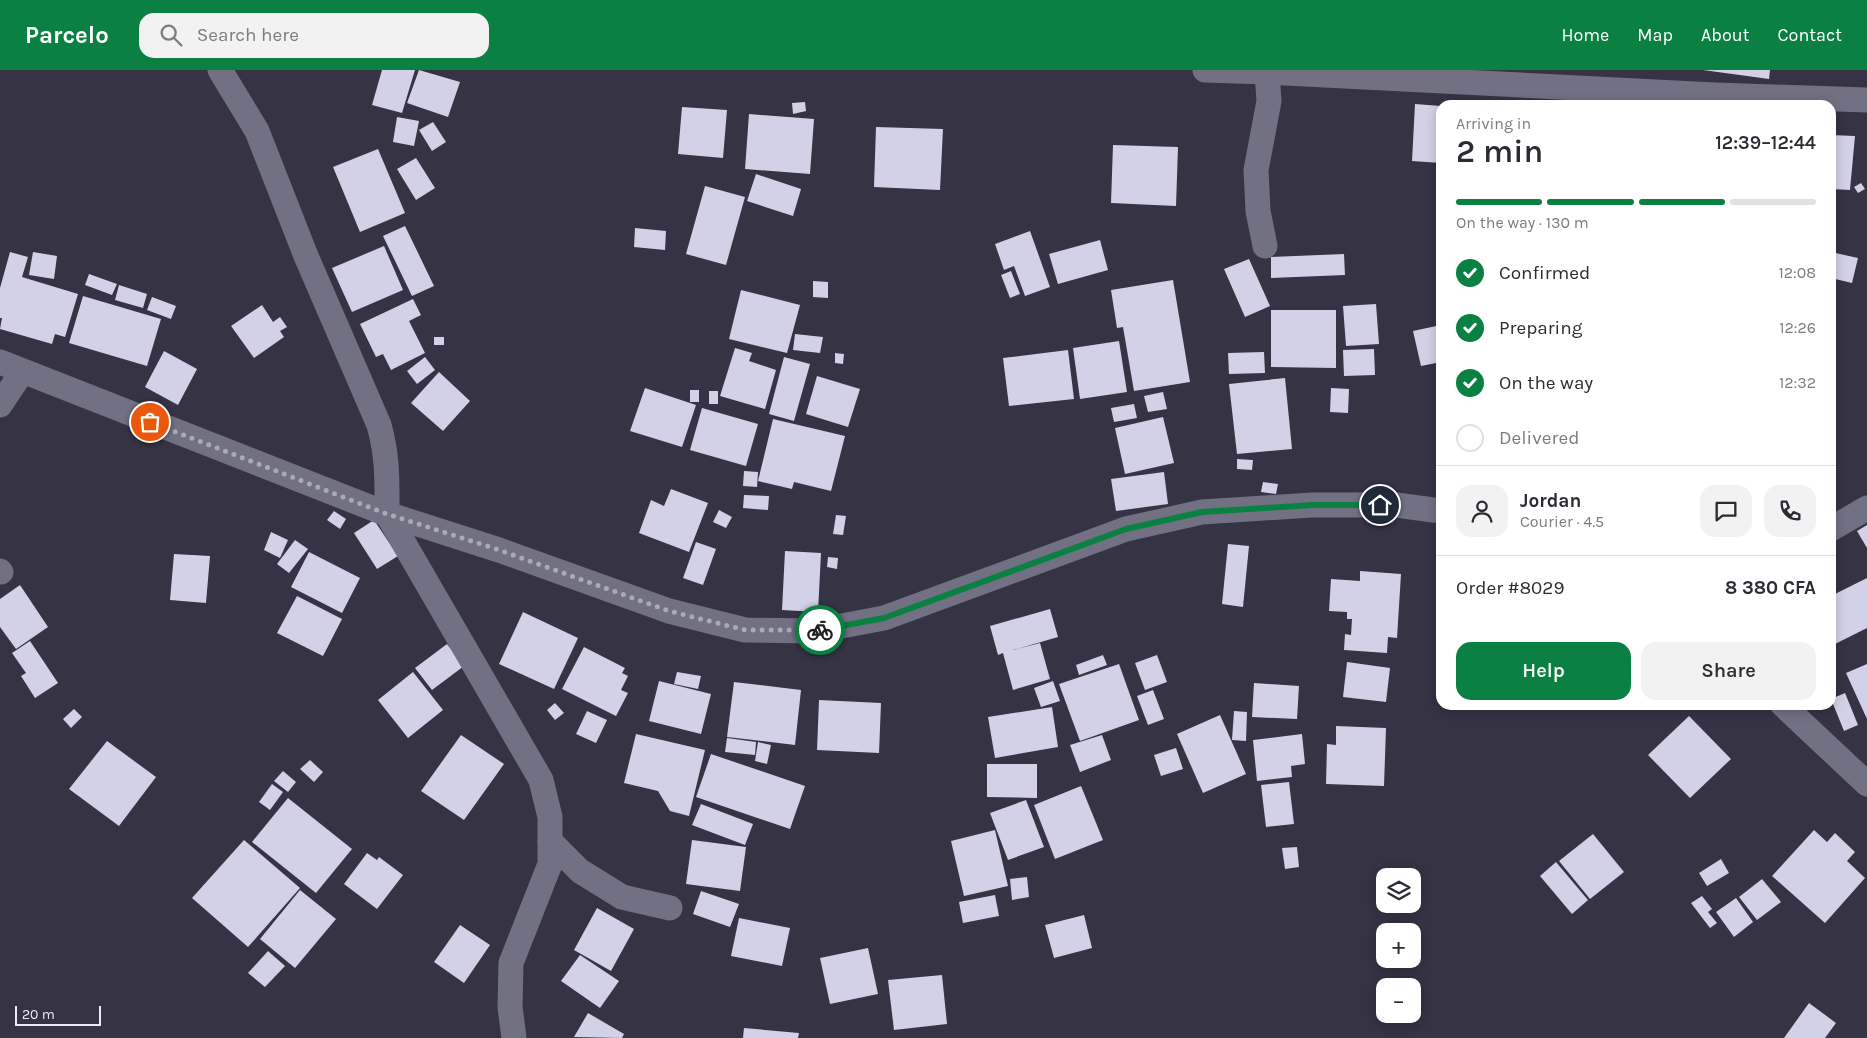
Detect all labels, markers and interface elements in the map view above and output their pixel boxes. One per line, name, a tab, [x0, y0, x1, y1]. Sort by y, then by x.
search box	[139, 13, 489, 58]
text: Parcelo	[25, 21, 109, 49]
icon: search	[157, 21, 185, 49]
text: Search here	[197, 24, 299, 46]
text: Home	[1561, 24, 1609, 46]
text: Map	[1637, 24, 1673, 46]
text: About	[1701, 24, 1750, 46]
text: Contact	[1778, 24, 1842, 46]
text: Arriving in	[1456, 114, 1531, 133]
text: 12:39–12:44	[1715, 132, 1816, 154]
text: 2 min	[1456, 133, 1543, 170]
text: On the way · 130 m	[1456, 213, 1589, 232]
icon: check	[1456, 259, 1484, 287]
text: Confirmed	[1499, 262, 1590, 284]
text: 12:08	[1778, 263, 1816, 282]
icon: check	[1456, 314, 1484, 342]
text: Preparing	[1499, 317, 1582, 339]
text: 12:26	[1779, 318, 1816, 337]
icon: check	[1456, 369, 1484, 397]
text: On the way	[1499, 372, 1593, 394]
text: 12:32	[1779, 373, 1816, 392]
pin	[129, 401, 171, 443]
icon: bag	[136, 408, 164, 436]
text: Delivered	[1499, 427, 1579, 449]
pin	[1359, 484, 1401, 526]
button: person	[1456, 485, 1508, 537]
button: chat	[1700, 485, 1752, 537]
button: phone	[1764, 485, 1816, 537]
text: Jordan	[1520, 490, 1581, 512]
icon: home	[1366, 491, 1394, 519]
text: Courier · 4.5	[1520, 512, 1604, 531]
text: Order #8029	[1456, 577, 1564, 599]
text: 8 380 CFA	[1725, 577, 1816, 599]
courier	[795, 605, 845, 655]
icon: bike	[806, 616, 834, 644]
button: Help	[1456, 642, 1631, 700]
button: Share	[1641, 642, 1816, 700]
map controls	[1376, 868, 1421, 1023]
button: layers	[1376, 868, 1421, 913]
button: +	[1376, 923, 1421, 968]
button: −	[1376, 978, 1421, 1023]
scale bar	[15, 1003, 101, 1026]
text: 20 m	[22, 1006, 55, 1023]

